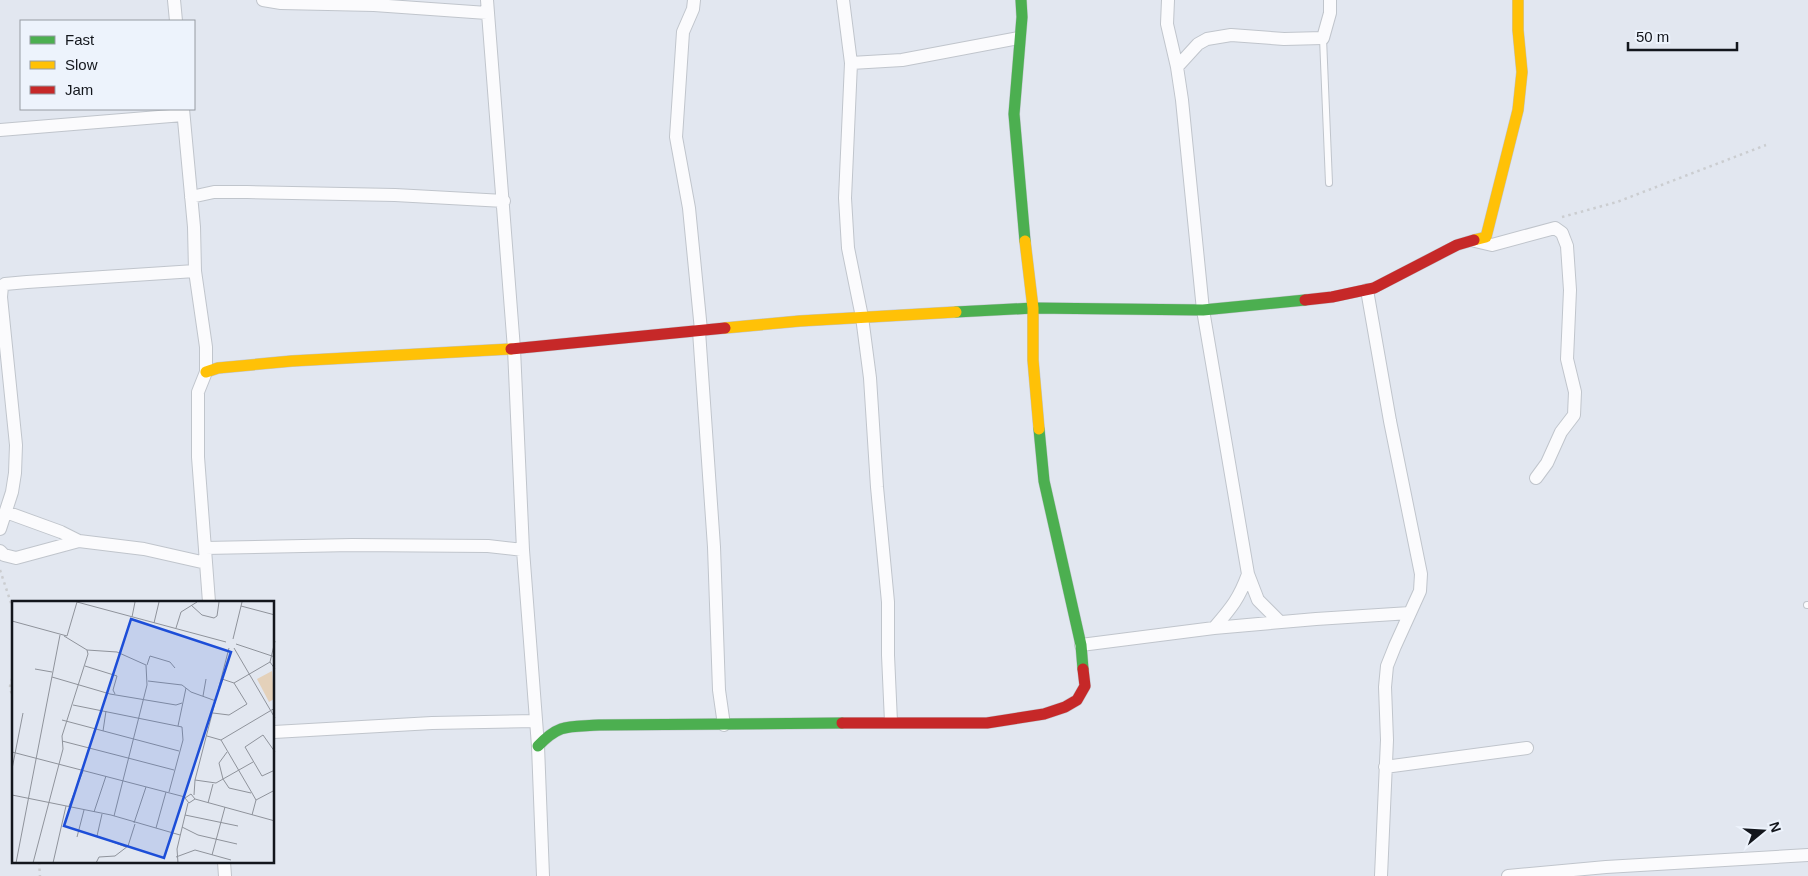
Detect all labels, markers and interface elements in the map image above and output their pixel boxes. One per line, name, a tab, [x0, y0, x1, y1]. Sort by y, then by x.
legend	[20, 20, 195, 110]
scale bar	[1628, 20, 1737, 52]
text: 50 m	[1636, 28, 1669, 45]
text: Fast	[65, 31, 95, 48]
text: Slow	[65, 56, 98, 73]
text: Jam	[65, 81, 93, 98]
inset map	[12, 601, 275, 864]
north arrow	[1738, 806, 1788, 856]
text: N	[1766, 820, 1785, 834]

